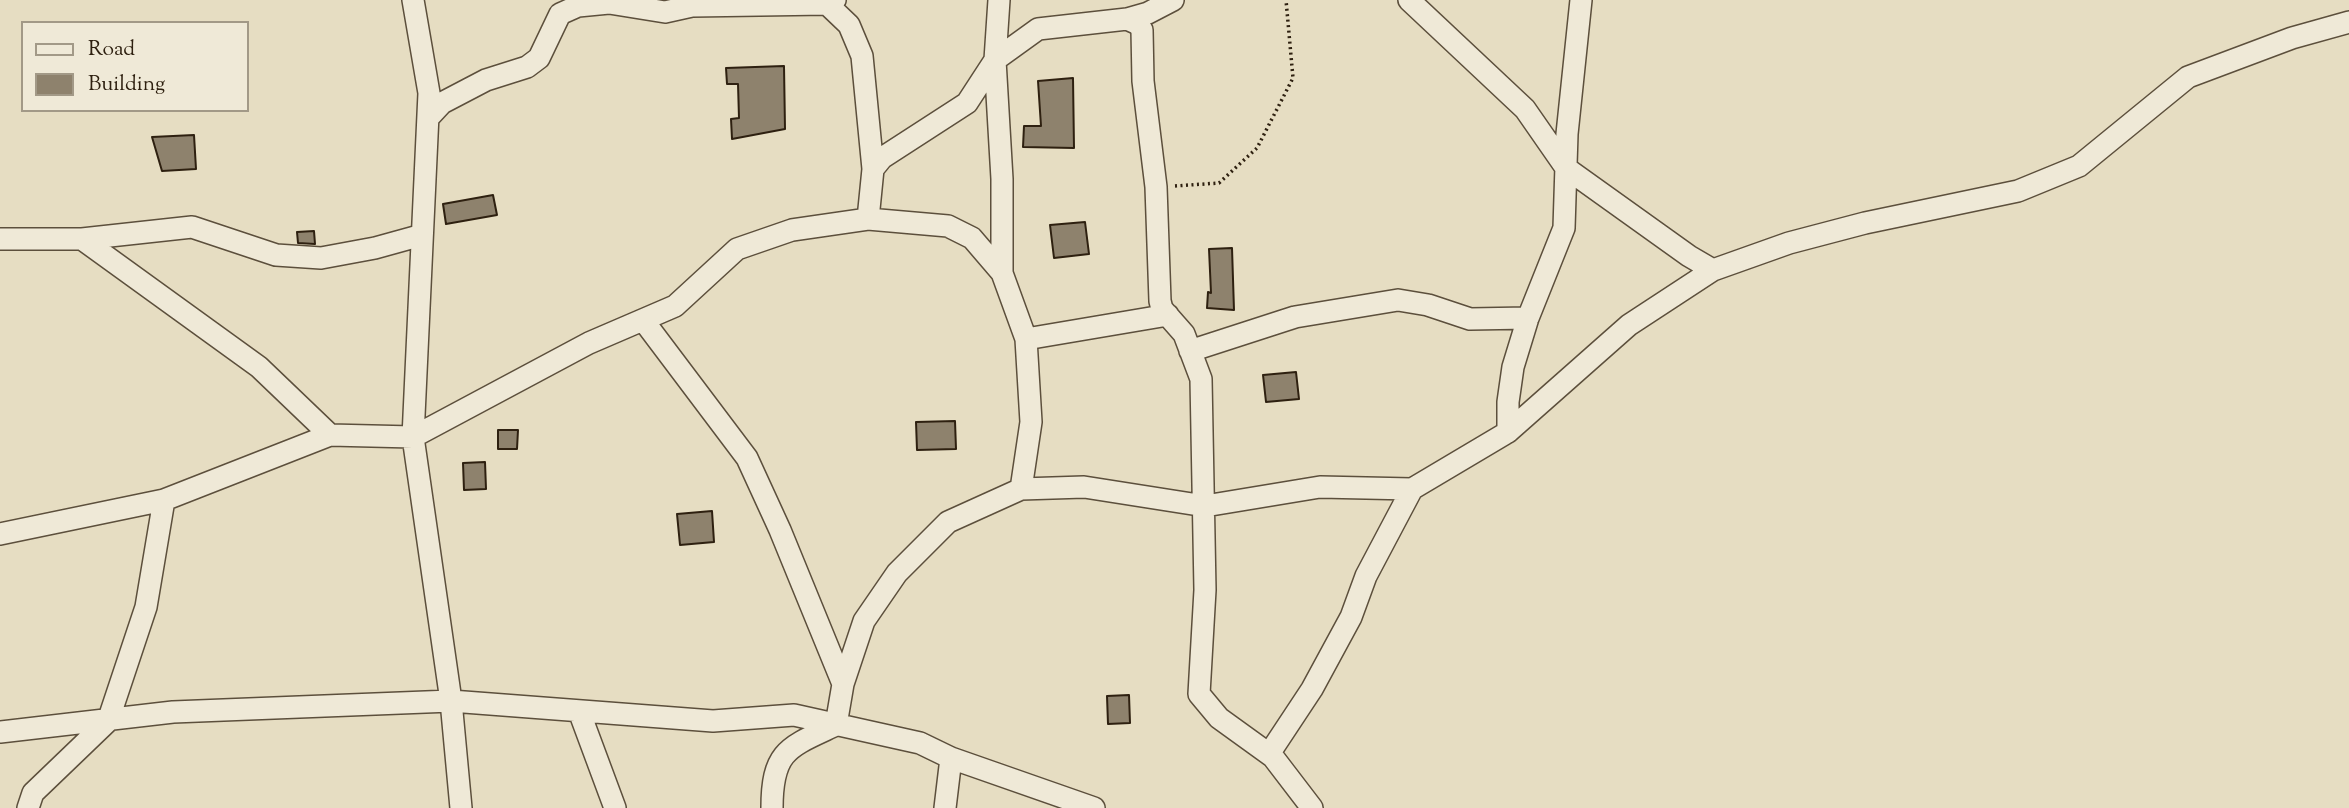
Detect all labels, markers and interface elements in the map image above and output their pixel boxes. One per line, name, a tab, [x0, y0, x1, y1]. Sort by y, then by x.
legend	[21, 21, 248, 112]
text: Road	[88, 35, 135, 65]
text: Building	[88, 70, 165, 100]

